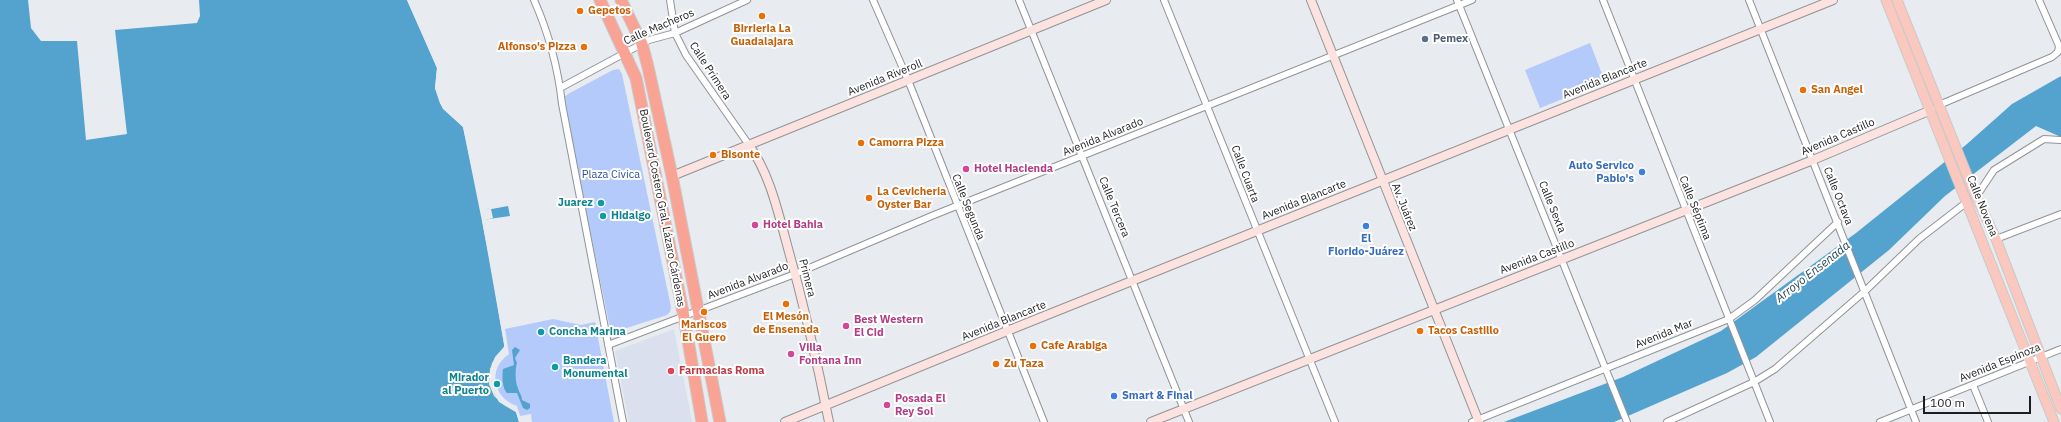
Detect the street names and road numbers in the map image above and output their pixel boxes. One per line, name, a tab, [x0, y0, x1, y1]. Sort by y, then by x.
street label: Calle Macheros	[622, 6, 696, 48]
street label: Calle Primera	[686, 40, 734, 102]
street label: Avenida Blancarte	[1561, 56, 1649, 102]
street label: Avenida Riveroll	[846, 57, 924, 99]
street label: Boulevard Costero Gral. Lázaro Cárdenas	[636, 108, 688, 308]
street label: Avenida Alvarado	[1061, 115, 1145, 159]
street label: Avenida Castillo	[1799, 116, 1877, 158]
street label: Calle Cuarta	[1228, 144, 1262, 204]
street label: Calle Octava	[1820, 165, 1856, 227]
street label: Calle Segunda	[949, 172, 987, 242]
street label: Calle Séptima	[1676, 174, 1714, 242]
street label: Calle Novena	[1964, 174, 2000, 238]
street label: Calle Tercera	[1096, 175, 1132, 239]
street label: Avenida Blancarte	[1260, 177, 1348, 223]
street label: Calle Sexta	[1536, 179, 1568, 235]
street label: Av. Juárez	[1388, 181, 1420, 233]
street label: Avenida Castillo	[1498, 237, 1576, 277]
street label: Primera	[796, 258, 818, 298]
street label: Avenida Alvarado	[706, 260, 790, 302]
street label: Avenida Blancarte	[960, 298, 1048, 344]
street label: Avenida Mar	[1633, 316, 1695, 352]
street label: Avenida Espinoza	[1958, 341, 2042, 385]

